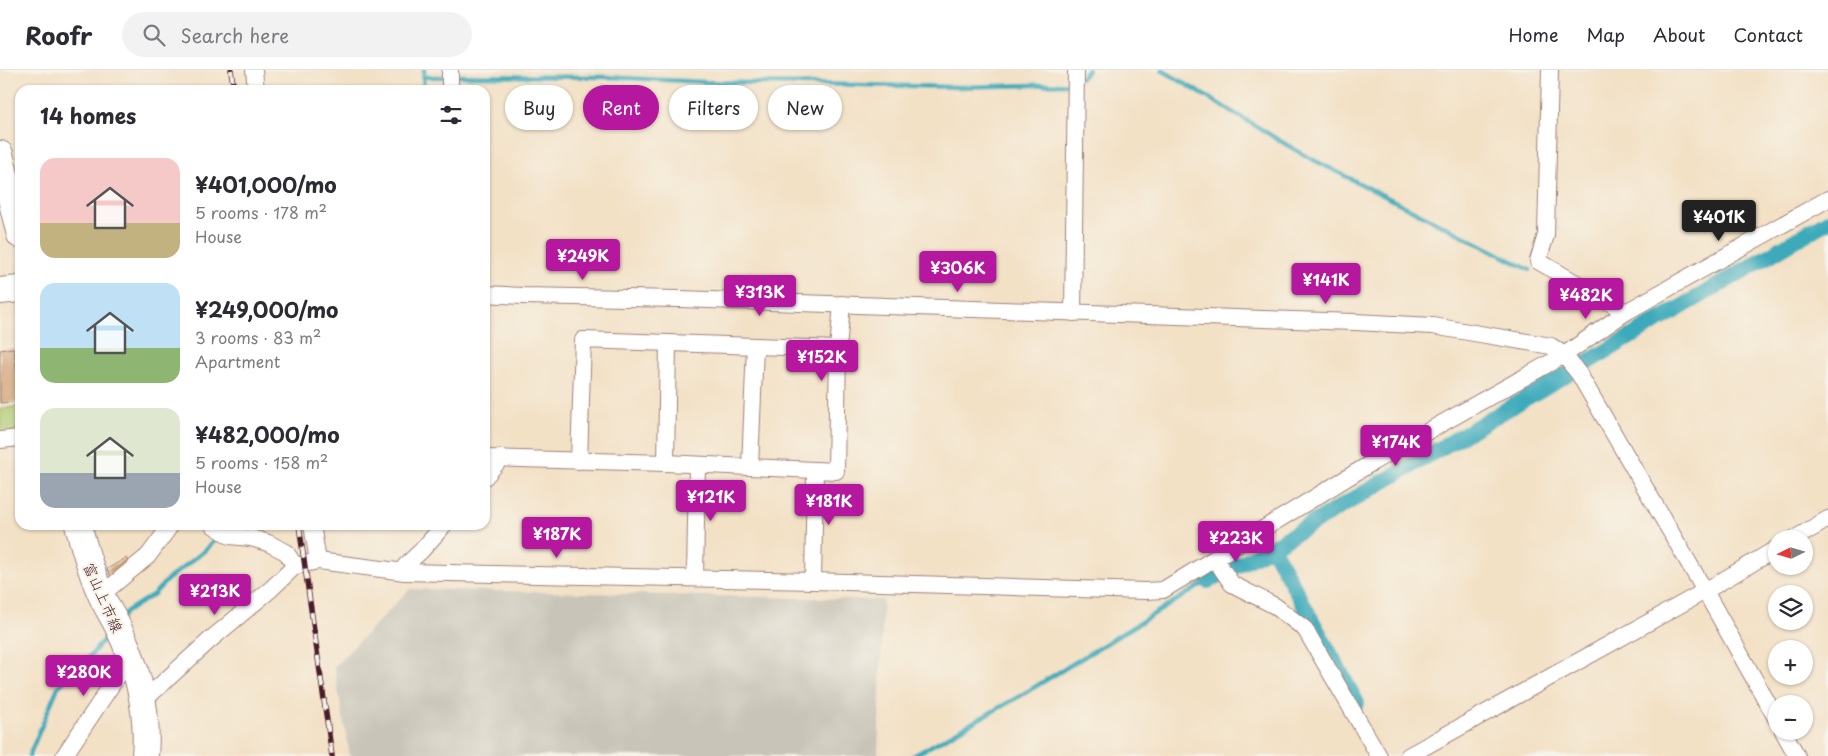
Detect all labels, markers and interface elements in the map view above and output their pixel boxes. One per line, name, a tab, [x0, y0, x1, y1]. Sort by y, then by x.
search box	[122, 12, 472, 57]
text: Roofr	[25, 17, 92, 53]
icon: search	[140, 21, 168, 49]
text: Search here	[180, 21, 289, 49]
text: Home	[1508, 21, 1558, 48]
text: Map	[1586, 21, 1625, 48]
text: About	[1653, 21, 1705, 48]
text: Contact	[1733, 21, 1803, 48]
chip: Buy	[505, 85, 573, 130]
chip: Rent	[583, 85, 659, 130]
chip: Filters	[669, 85, 758, 130]
chip: New	[768, 85, 842, 130]
text: 14 homes	[40, 99, 136, 131]
icon: filters	[437, 101, 465, 129]
text: ¥401,000/mo	[195, 168, 337, 200]
icon: home	[80, 178, 140, 238]
text: 5 rooms · 178 m²	[195, 200, 327, 224]
pin: ¥401K	[1684, 200, 1754, 242]
text: ¥401K	[1693, 204, 1745, 228]
text: House	[195, 224, 242, 248]
pin: ¥249K	[548, 238, 618, 281]
text: ¥249K	[557, 243, 609, 267]
pin: ¥306K	[923, 250, 993, 293]
text: ¥306K	[930, 255, 986, 279]
pin: ¥141K	[1291, 262, 1361, 305]
text: ¥141K	[1303, 267, 1349, 291]
pin: ¥313K	[725, 274, 795, 317]
pin: ¥482K	[1551, 278, 1621, 320]
text: ¥313K	[735, 279, 785, 303]
text: ¥482K	[1559, 282, 1613, 306]
text: ¥249,000/mo	[195, 293, 338, 325]
icon: home	[80, 303, 140, 363]
text: 3 rooms · 83 m²	[195, 325, 321, 349]
pin: ¥152K	[787, 340, 857, 382]
text: ¥152K	[797, 344, 847, 368]
text: Apartment	[195, 349, 280, 373]
text: ¥482,000/mo	[195, 418, 340, 450]
pin: ¥174K	[1361, 424, 1431, 467]
icon: home	[80, 428, 140, 488]
text: ¥174K	[1371, 429, 1421, 453]
text: 5 rooms · 158 m²	[195, 450, 328, 474]
text: House	[195, 474, 242, 498]
pin: ¥121K	[676, 480, 746, 522]
text: ¥121K	[687, 484, 735, 508]
pin: ¥181K	[794, 484, 864, 526]
text: ¥181K	[806, 488, 852, 512]
pin: ¥187K	[522, 516, 592, 559]
pin: ¥223K	[1201, 520, 1271, 563]
text: ¥187K	[533, 521, 581, 545]
text: ¥223K	[1209, 525, 1263, 549]
north arrow	[1768, 530, 1812, 575]
map controls	[1768, 530, 1813, 740]
street label: 富山上市線	[78, 558, 130, 636]
pin: ¥213K	[180, 574, 250, 616]
text: ¥213K	[190, 578, 240, 602]
button: layers	[1768, 585, 1813, 630]
button: +	[1768, 640, 1813, 685]
pin: ¥280K	[49, 654, 119, 697]
text: ¥280K	[57, 659, 111, 683]
button: −	[1768, 695, 1813, 740]

